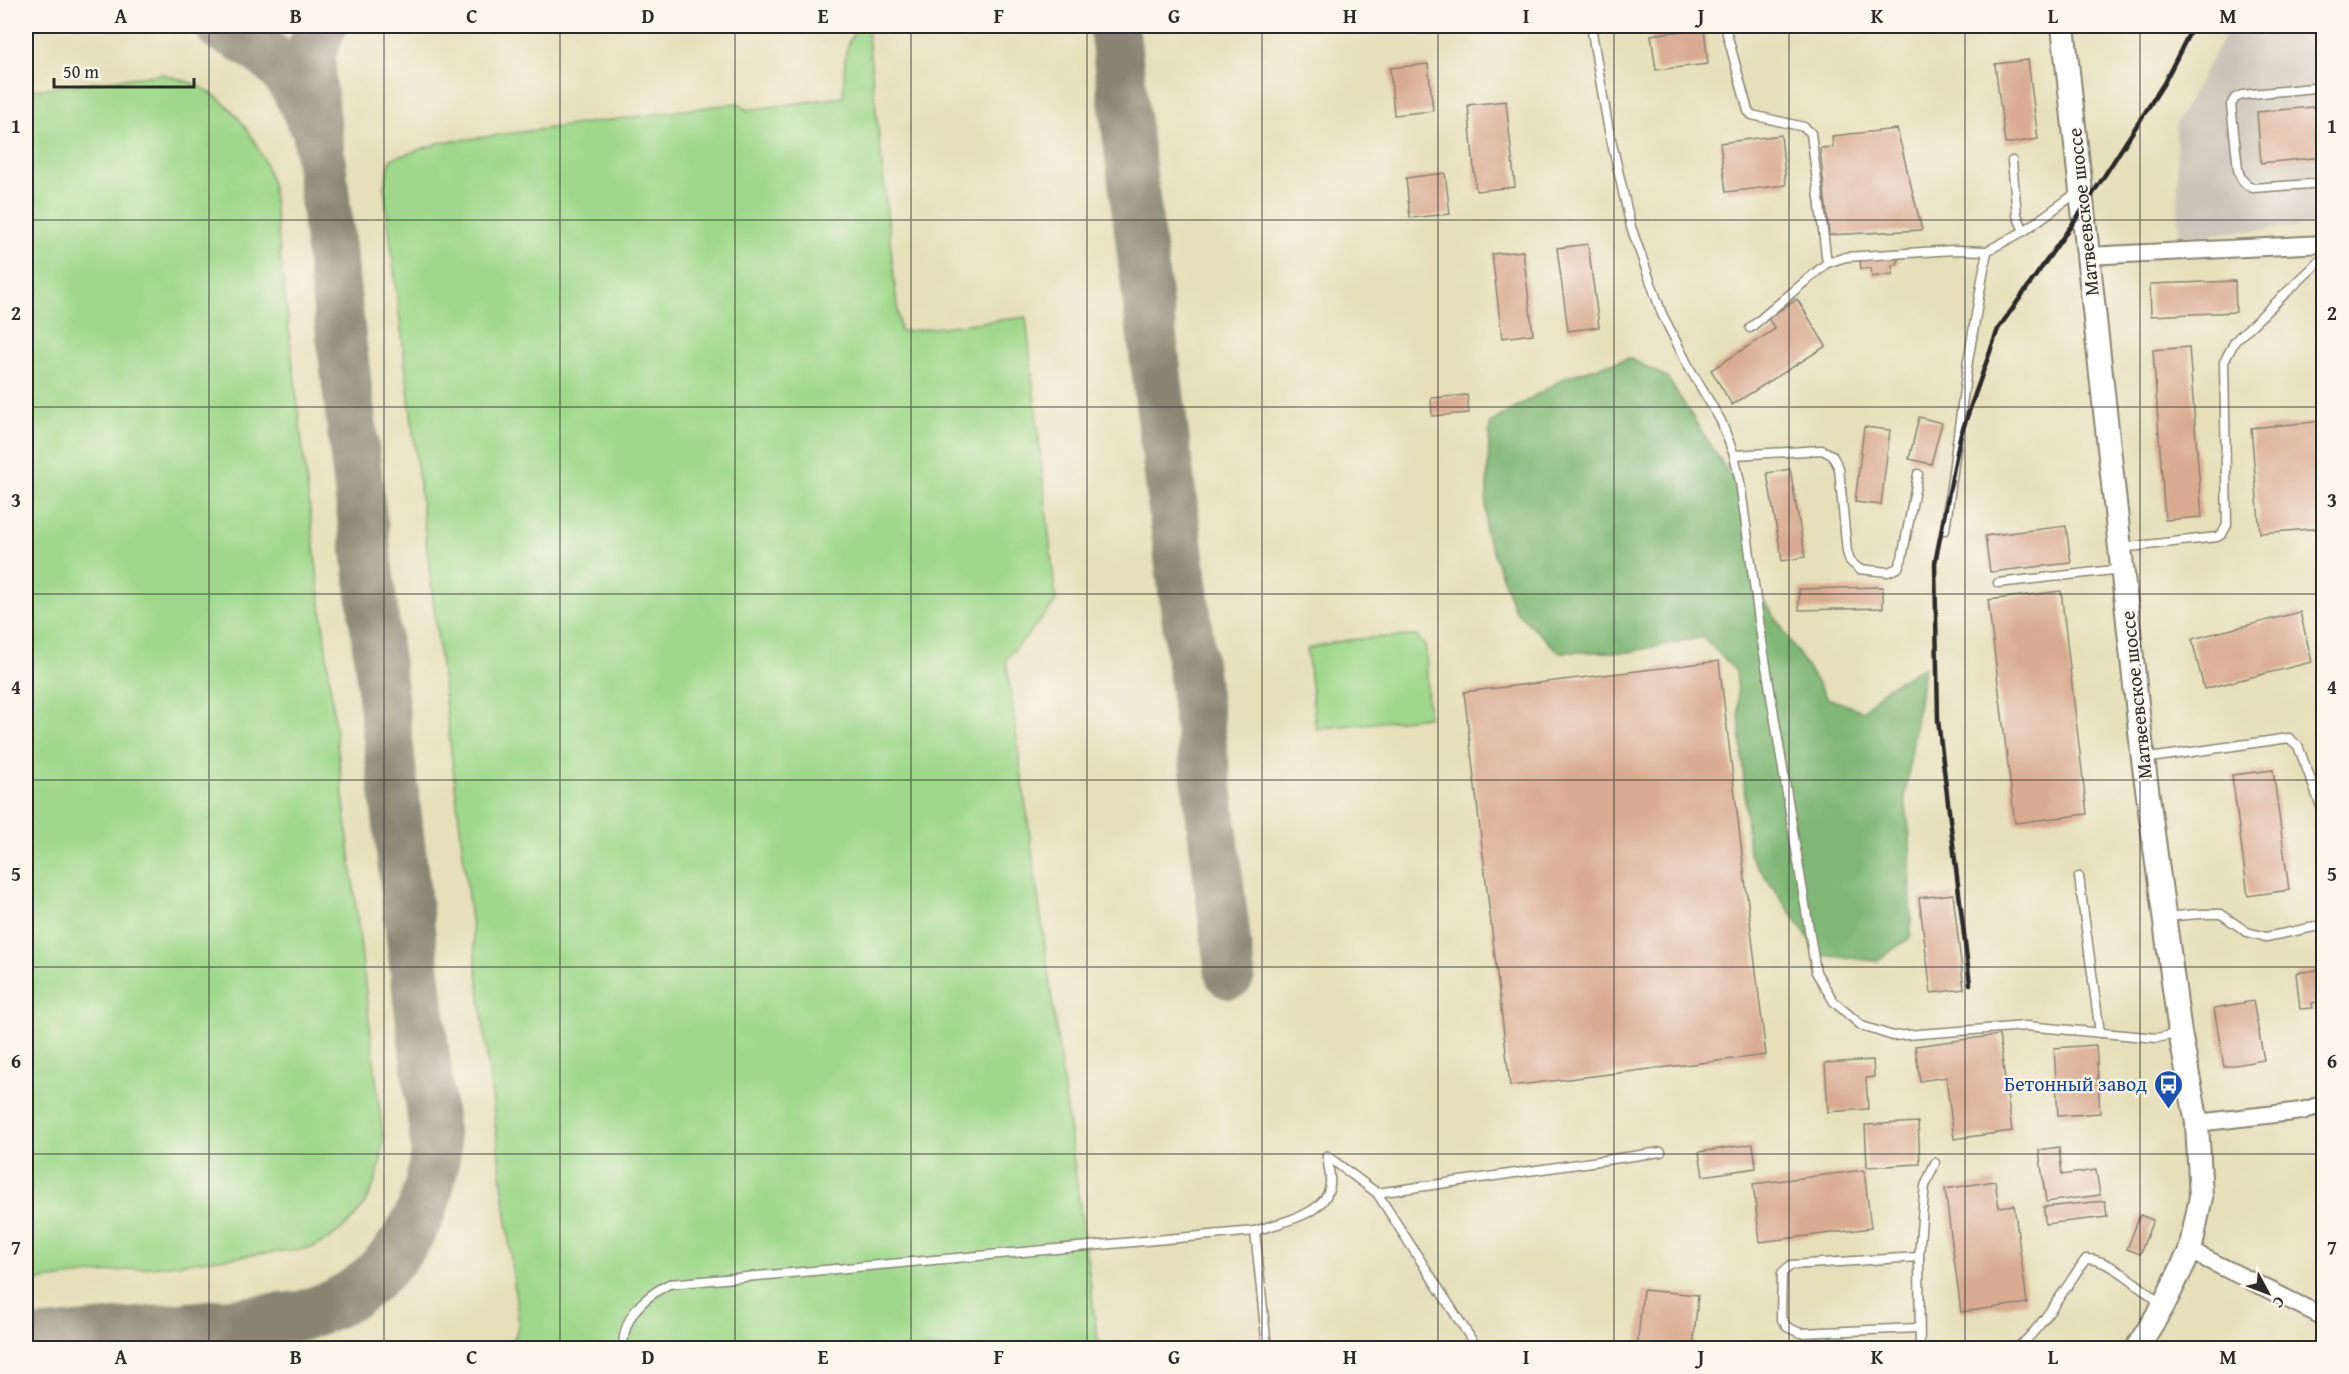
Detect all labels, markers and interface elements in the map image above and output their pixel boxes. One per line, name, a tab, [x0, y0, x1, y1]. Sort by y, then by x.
text: A	[115, 1, 128, 30]
text: B	[290, 1, 302, 30]
text: C	[466, 1, 478, 30]
text: D	[641, 1, 655, 30]
text: E	[818, 1, 829, 30]
text: F	[994, 1, 1004, 30]
text: G	[1168, 1, 1180, 30]
text: H	[1343, 1, 1357, 30]
text: I	[1523, 1, 1529, 30]
text: J	[1695, 1, 1705, 30]
text: K	[1871, 1, 1884, 30]
text: L	[2048, 1, 2059, 30]
text: M	[2219, 1, 2237, 30]
scale bar	[54, 51, 194, 89]
text: 50 m	[63, 58, 99, 85]
text: 1	[11, 111, 21, 140]
text: 1	[2327, 111, 2337, 140]
street label: Матвеевское шоссе	[2059, 127, 2106, 298]
text: 2	[11, 298, 21, 327]
text: 2	[2327, 298, 2337, 327]
text: 3	[11, 485, 21, 514]
text: 3	[2327, 485, 2337, 514]
street label: Матвеевское шоссе	[2112, 610, 2159, 781]
text: 4	[11, 672, 21, 701]
text: 4	[2327, 672, 2337, 701]
text: 5	[11, 859, 21, 888]
text: 5	[2327, 859, 2337, 888]
text: 6	[11, 1046, 21, 1075]
text: 6	[2327, 1046, 2337, 1075]
bus stop icon: Бетонный завод	[2152, 1068, 2184, 1110]
place label: Бетонный завод	[2004, 1069, 2147, 1098]
text: 7	[11, 1232, 21, 1261]
text: 7	[2327, 1232, 2337, 1261]
north arrow	[2238, 1263, 2298, 1323]
text: С	[2267, 1292, 2291, 1314]
text: A	[115, 1342, 128, 1371]
text: B	[290, 1342, 302, 1371]
text: C	[466, 1342, 478, 1371]
text: D	[641, 1342, 655, 1371]
text: E	[818, 1342, 829, 1371]
text: F	[994, 1342, 1004, 1371]
text: G	[1168, 1342, 1180, 1371]
text: H	[1343, 1342, 1357, 1371]
text: I	[1523, 1342, 1529, 1371]
text: J	[1695, 1342, 1705, 1371]
text: K	[1871, 1342, 1884, 1371]
text: L	[2048, 1342, 2059, 1371]
text: M	[2219, 1342, 2237, 1371]

